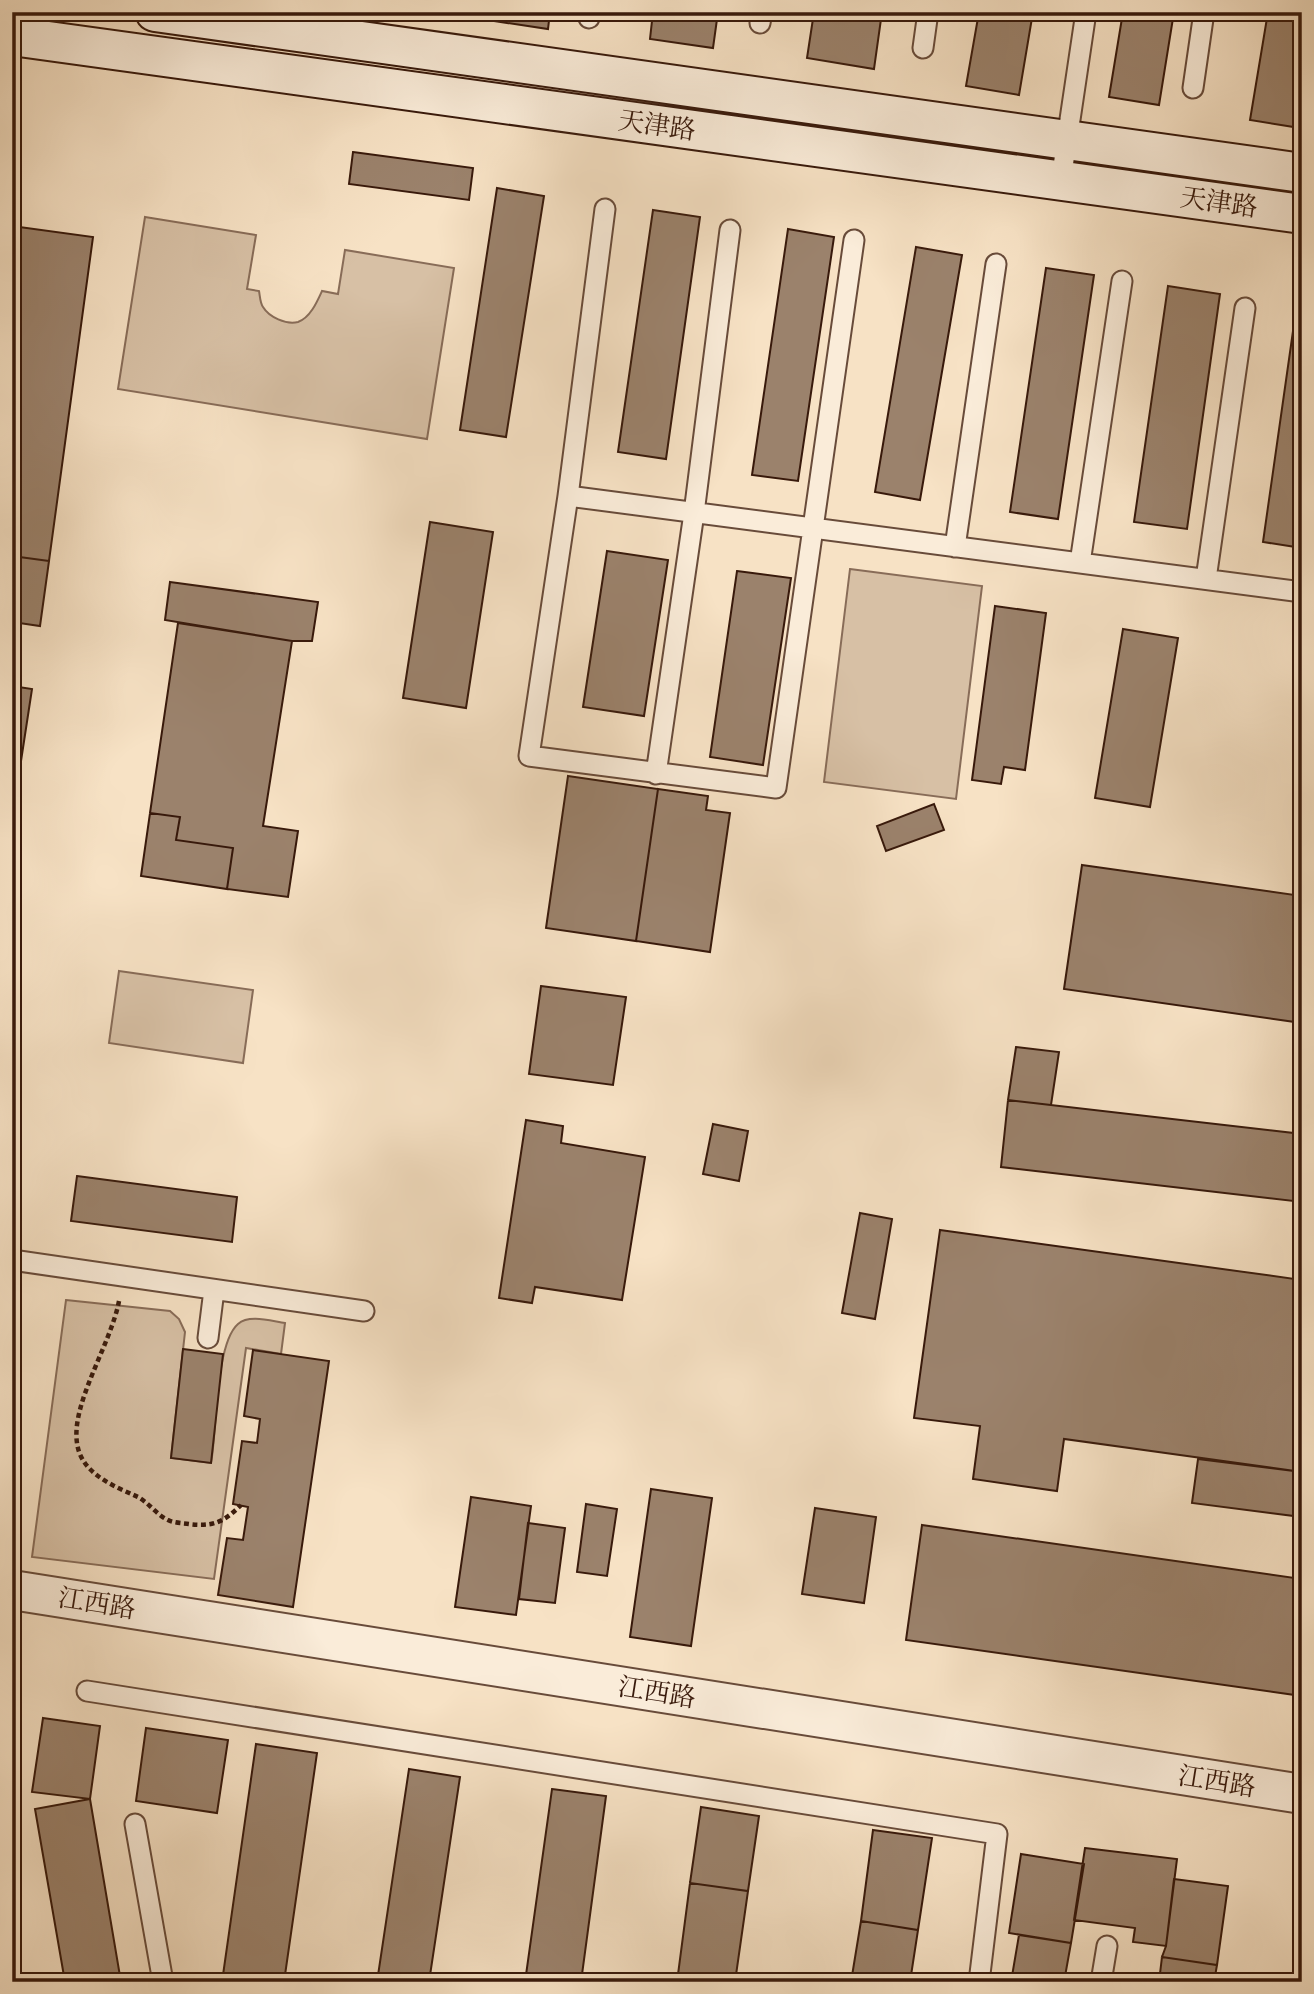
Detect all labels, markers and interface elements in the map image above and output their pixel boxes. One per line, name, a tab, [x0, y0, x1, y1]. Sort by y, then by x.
street label: 天津路	[616, 105, 698, 148]
street label: 天津路	[1178, 182, 1260, 225]
street label: 江西路	[56, 1582, 138, 1627]
street label: 江西路	[616, 1671, 698, 1716]
street label: 江西路	[1176, 1760, 1258, 1805]

